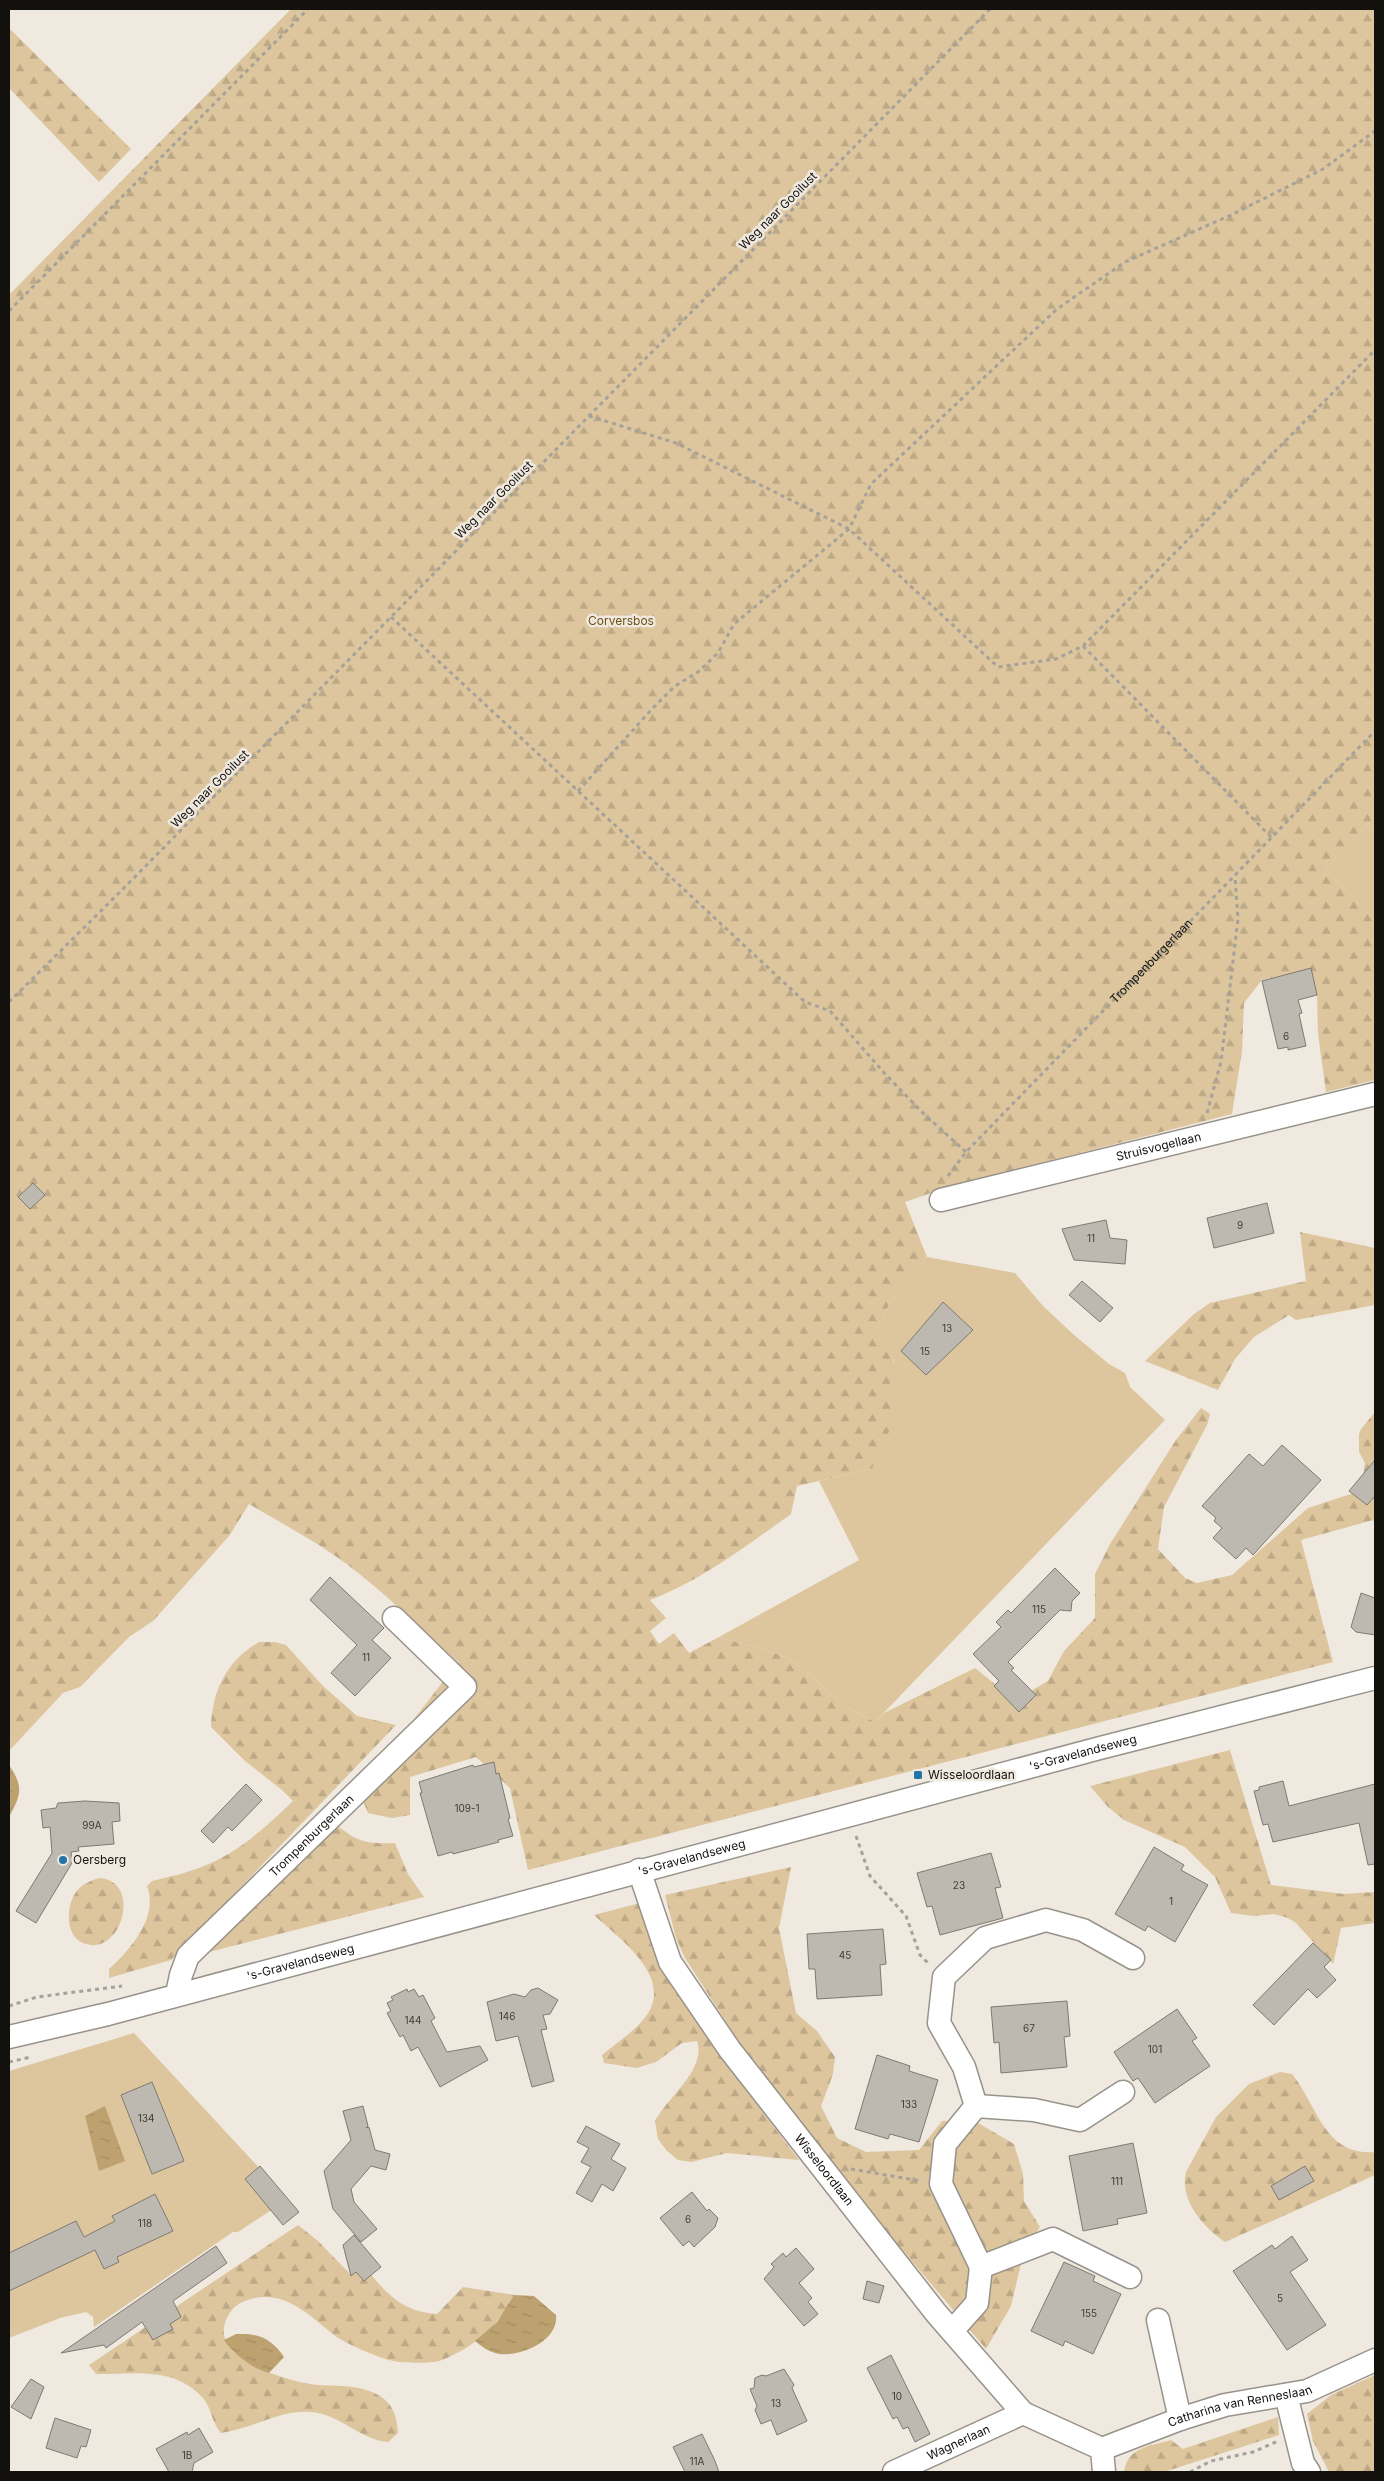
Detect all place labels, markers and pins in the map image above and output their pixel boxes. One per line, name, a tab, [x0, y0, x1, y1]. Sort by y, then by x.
place label: Wisseloordlaan	[928, 1767, 1015, 1782]
marker: Wisseloordlaan	[912, 1769, 924, 1781]
place label: Oersberg	[73, 1852, 126, 1867]
marker: Oersberg	[57, 1854, 69, 1866]

